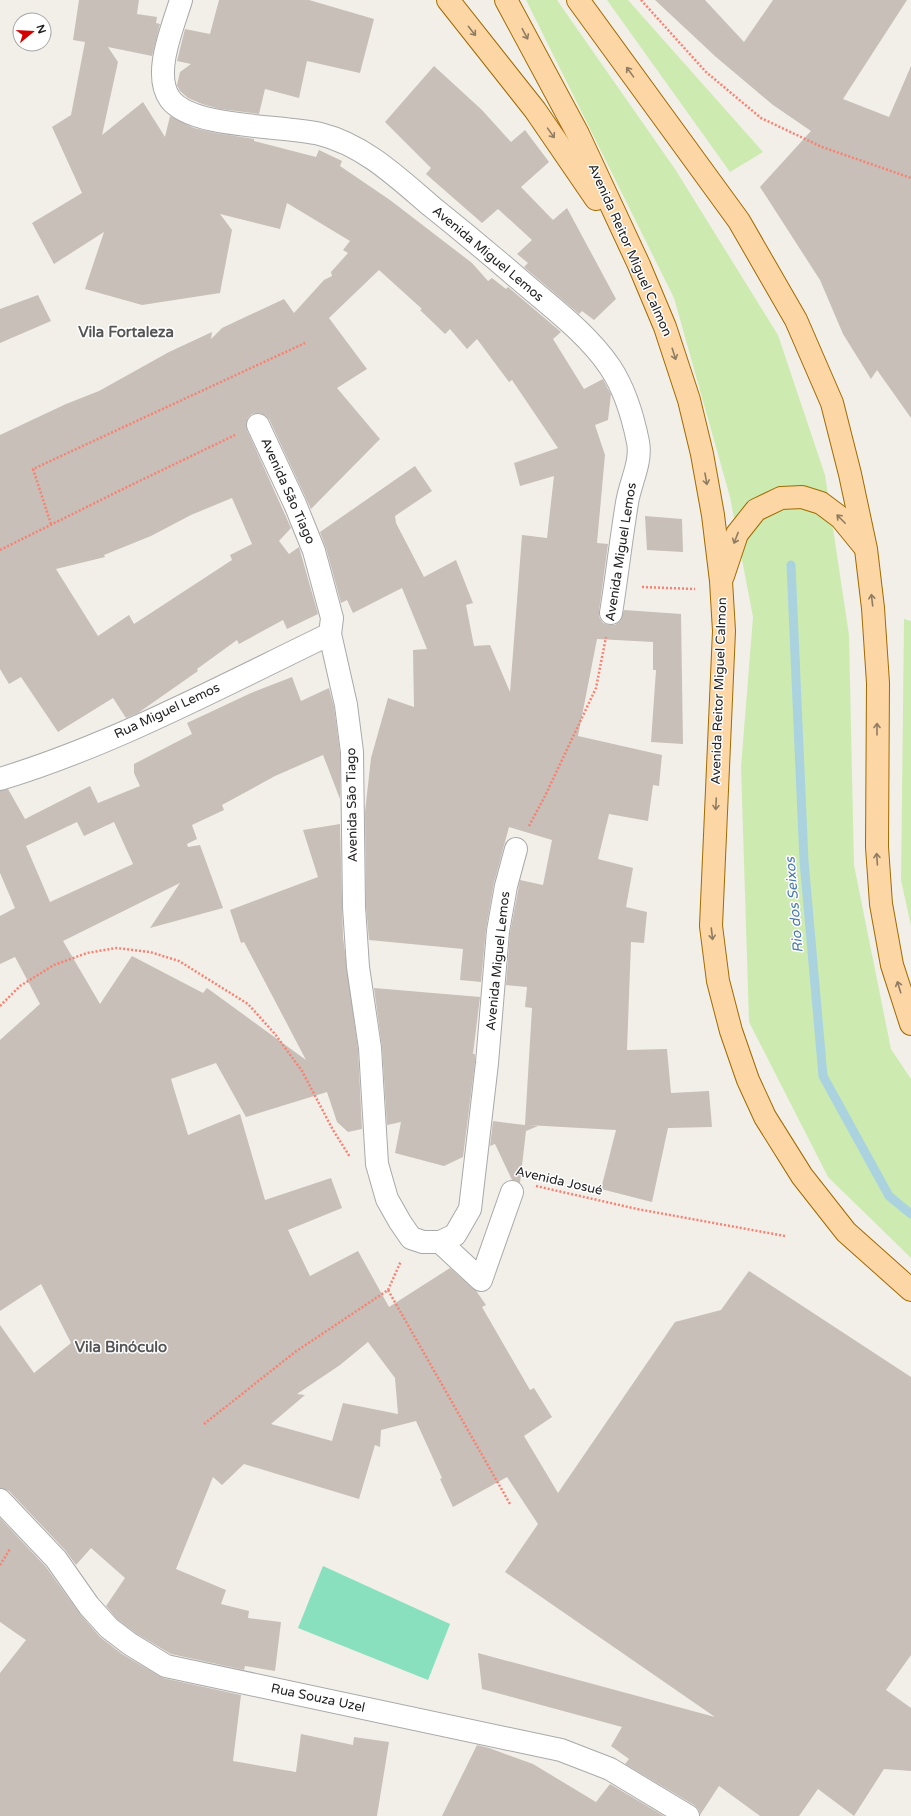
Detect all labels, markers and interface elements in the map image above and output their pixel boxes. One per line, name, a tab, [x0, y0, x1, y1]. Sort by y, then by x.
north arrow	[12, 12, 52, 52]
text: N	[33, 23, 49, 35]
one-way arrow	[467, 25, 476, 36]
one-way arrow	[521, 28, 529, 40]
one-way arrow	[626, 67, 634, 78]
one-way arrow	[547, 128, 555, 139]
street label: Avenida Reitor Miguel Calmon	[585, 161, 675, 339]
street label: Avenida Miguel Lemos	[429, 203, 547, 305]
district label: Vila Fortaleza	[78, 323, 174, 341]
one-way arrow	[671, 347, 678, 360]
street label: Avenida São Tiago	[257, 435, 319, 547]
one-way arrow	[703, 473, 711, 486]
street label: Avenida Miguel Lemos	[602, 482, 640, 622]
one-way arrow	[836, 514, 846, 524]
one-way arrow	[731, 532, 739, 544]
one-way arrow	[868, 593, 876, 606]
street label: Avenida Reitor Miguel Calmon	[708, 597, 730, 785]
street label: Rua Miguel Lemos	[112, 680, 222, 742]
one-way arrow	[873, 723, 881, 736]
street label: Avenida São Tiago	[343, 748, 361, 862]
one-way arrow	[712, 797, 720, 810]
one-way arrow	[874, 853, 881, 866]
water label: Rio dos Seixos	[781, 855, 807, 954]
street label: Avenida Miguel Lemos	[483, 890, 513, 1032]
one-way arrow	[708, 927, 716, 940]
one-way arrow	[895, 981, 902, 994]
street label: Avenida Josué	[514, 1163, 604, 1199]
district label: Vila Binóculo	[75, 1338, 167, 1356]
street label: Rua Souza Uzel	[269, 1680, 367, 1716]

